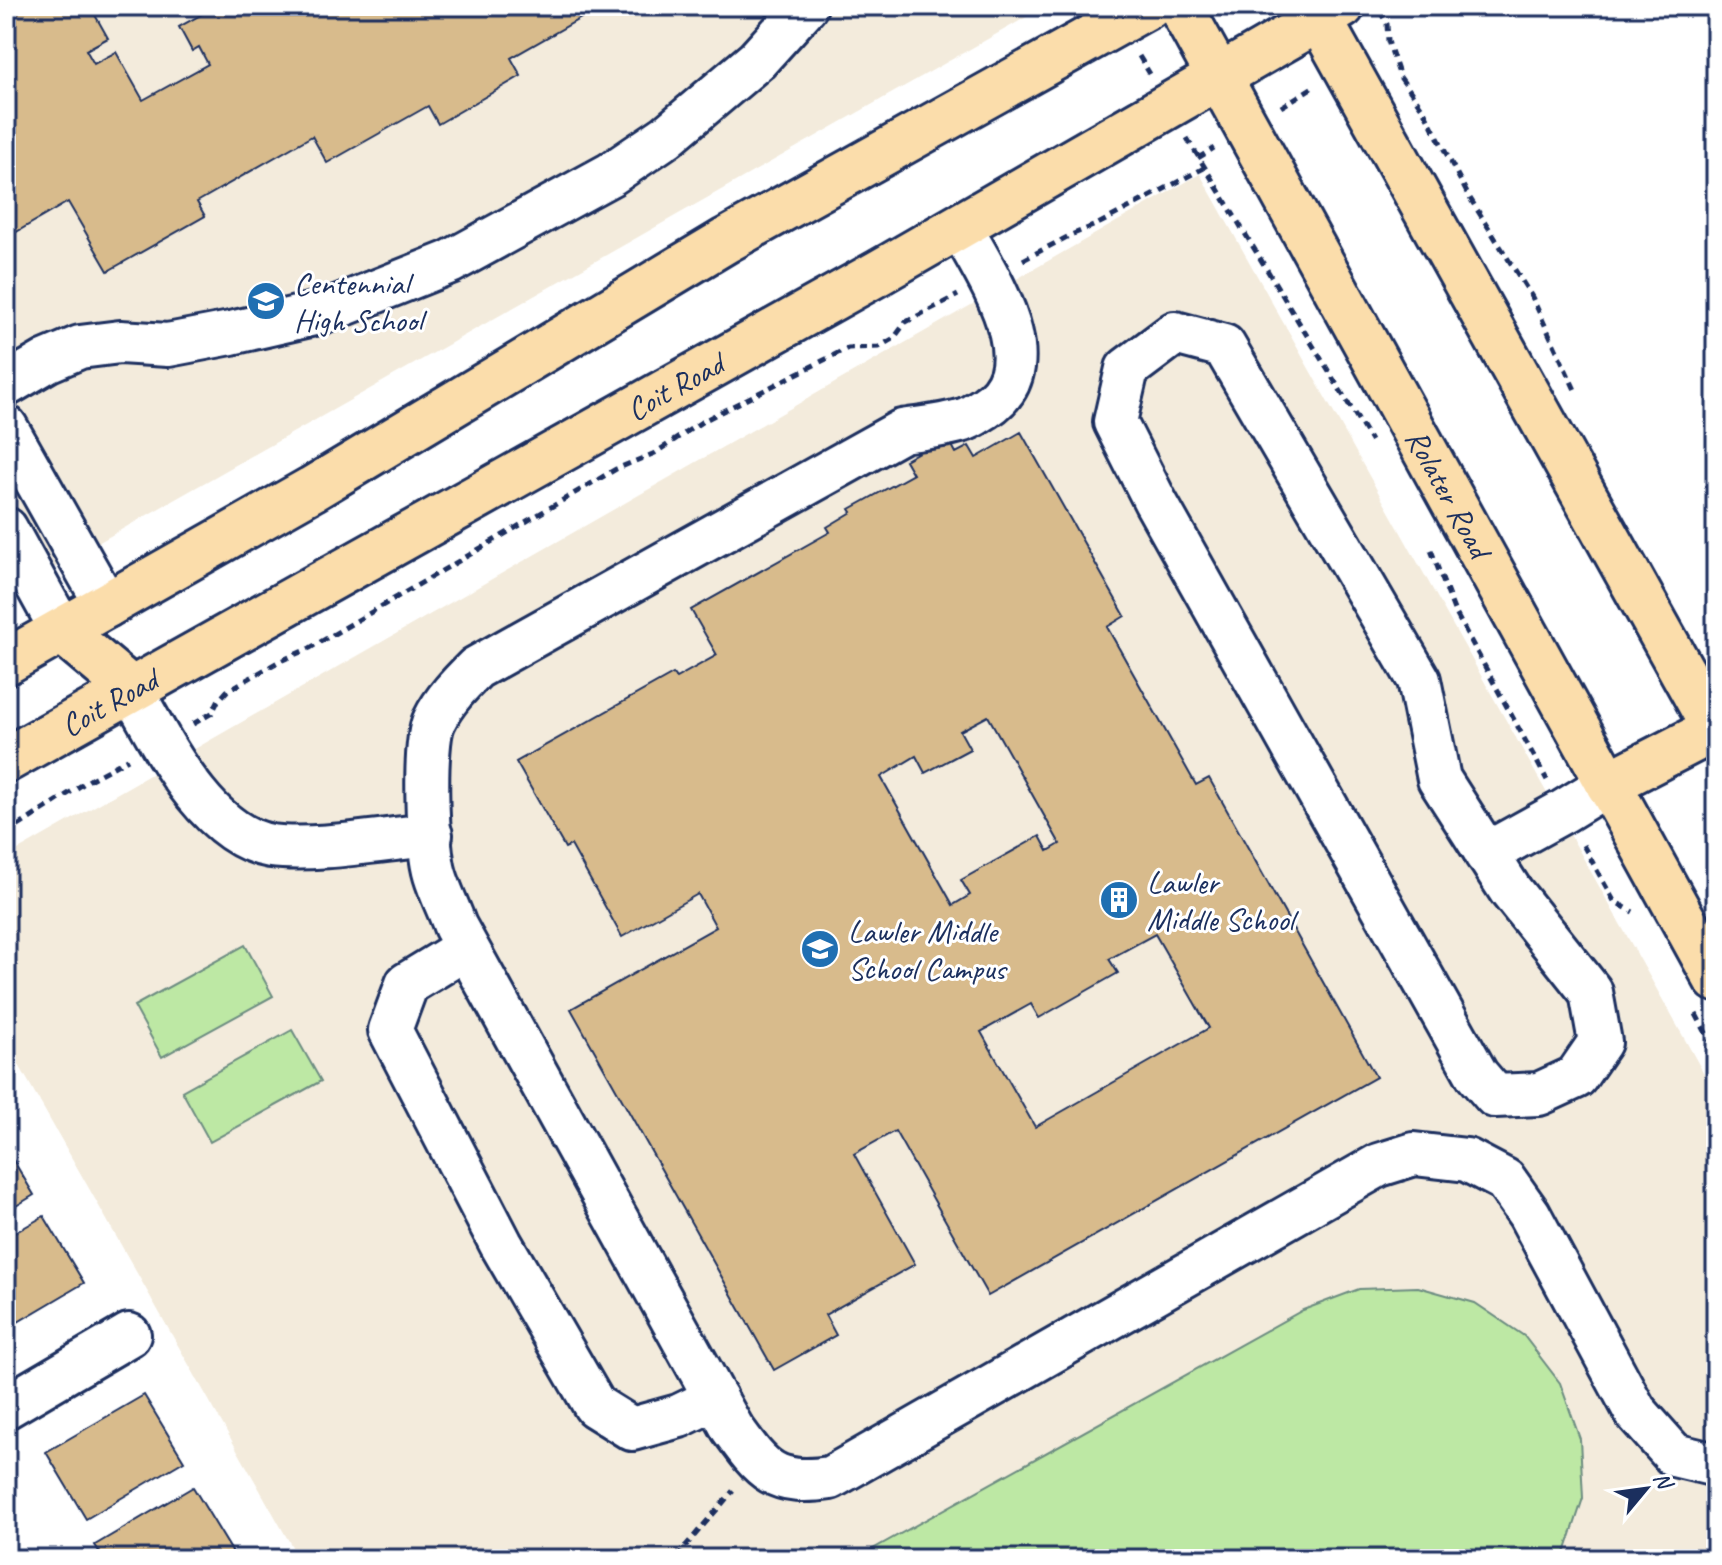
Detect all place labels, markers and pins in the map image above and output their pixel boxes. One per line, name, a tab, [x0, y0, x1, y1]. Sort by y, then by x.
place label: Centennial High School	[294, 263, 428, 341]
school or university icon: Centennial High School	[245, 280, 287, 322]
place label: Lawler Middle School	[1147, 862, 1299, 940]
building icon: Lawler Middle School	[1098, 879, 1140, 921]
place label: Lawler Middle School Campus	[848, 911, 1009, 989]
school or university icon: Lawler Middle School Campus	[799, 928, 841, 970]

